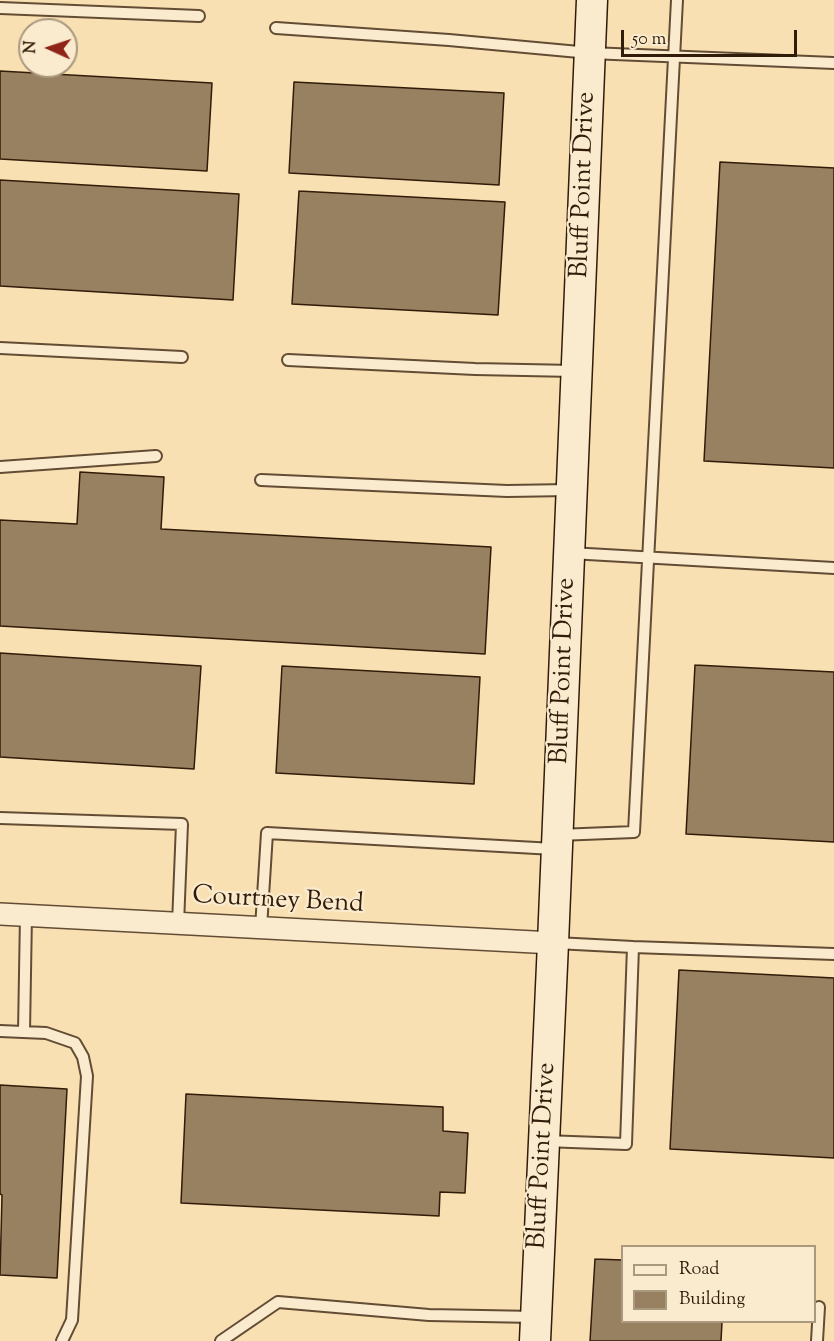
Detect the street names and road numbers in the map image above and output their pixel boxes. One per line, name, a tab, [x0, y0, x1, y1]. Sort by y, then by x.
street label: Bluff Point Drive	[566, 91, 604, 279]
street label: Bluff Point Drive	[546, 577, 584, 765]
street label: Courtney Bend	[191, 882, 365, 922]
street label: Bluff Point Drive	[524, 1062, 564, 1250]

